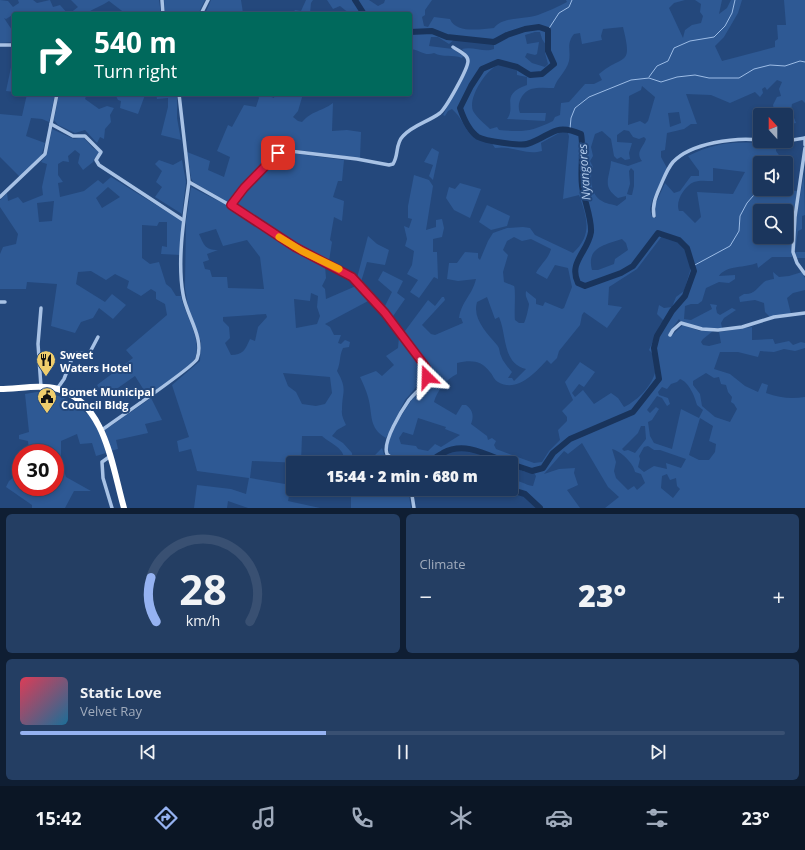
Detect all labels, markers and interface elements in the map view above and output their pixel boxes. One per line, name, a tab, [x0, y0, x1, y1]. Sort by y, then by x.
text: 540 m	[94, 23, 177, 61]
icon: right	[28, 28, 80, 80]
text: Turn right	[94, 59, 177, 83]
north arrow	[753, 108, 793, 148]
map controls	[753, 108, 793, 244]
pin	[261, 136, 295, 170]
icon: arrive	[267, 142, 289, 164]
water label: Nyangores	[574, 143, 594, 201]
button: sound	[753, 156, 793, 196]
button: search	[753, 204, 793, 244]
place label: Sweet Waters Hotel	[60, 347, 132, 375]
restaurant icon: Sweet Waters Hotel	[35, 349, 57, 377]
position arrow	[406, 356, 448, 398]
place label: Bomet Municipal Council Bldg	[61, 384, 154, 412]
public building icon: Bomet Municipal Council Bldg	[36, 386, 58, 414]
speed limit sign: 30	[12, 444, 64, 496]
text: 15:44 · 2 min · 680 m	[326, 466, 478, 486]
text: Climate	[420, 555, 465, 573]
text: 28	[179, 560, 227, 616]
text: 23°	[578, 575, 626, 616]
text: −	[420, 581, 432, 611]
text: +	[772, 581, 785, 611]
text: km/h	[185, 610, 220, 629]
text: Static Love	[80, 682, 162, 702]
text: Velvet Ray	[80, 702, 142, 720]
icon: previous	[137, 741, 159, 763]
icon: pause	[392, 741, 414, 763]
icon: next	[647, 741, 669, 763]
icon: directions	[152, 804, 180, 832]
icon: music	[250, 804, 278, 832]
icon: phone	[348, 804, 376, 832]
icon: climate	[447, 804, 475, 832]
icon: car	[545, 804, 573, 832]
icon: filters	[643, 804, 671, 832]
text: 15:42	[35, 806, 81, 830]
text: 23°	[742, 806, 770, 830]

